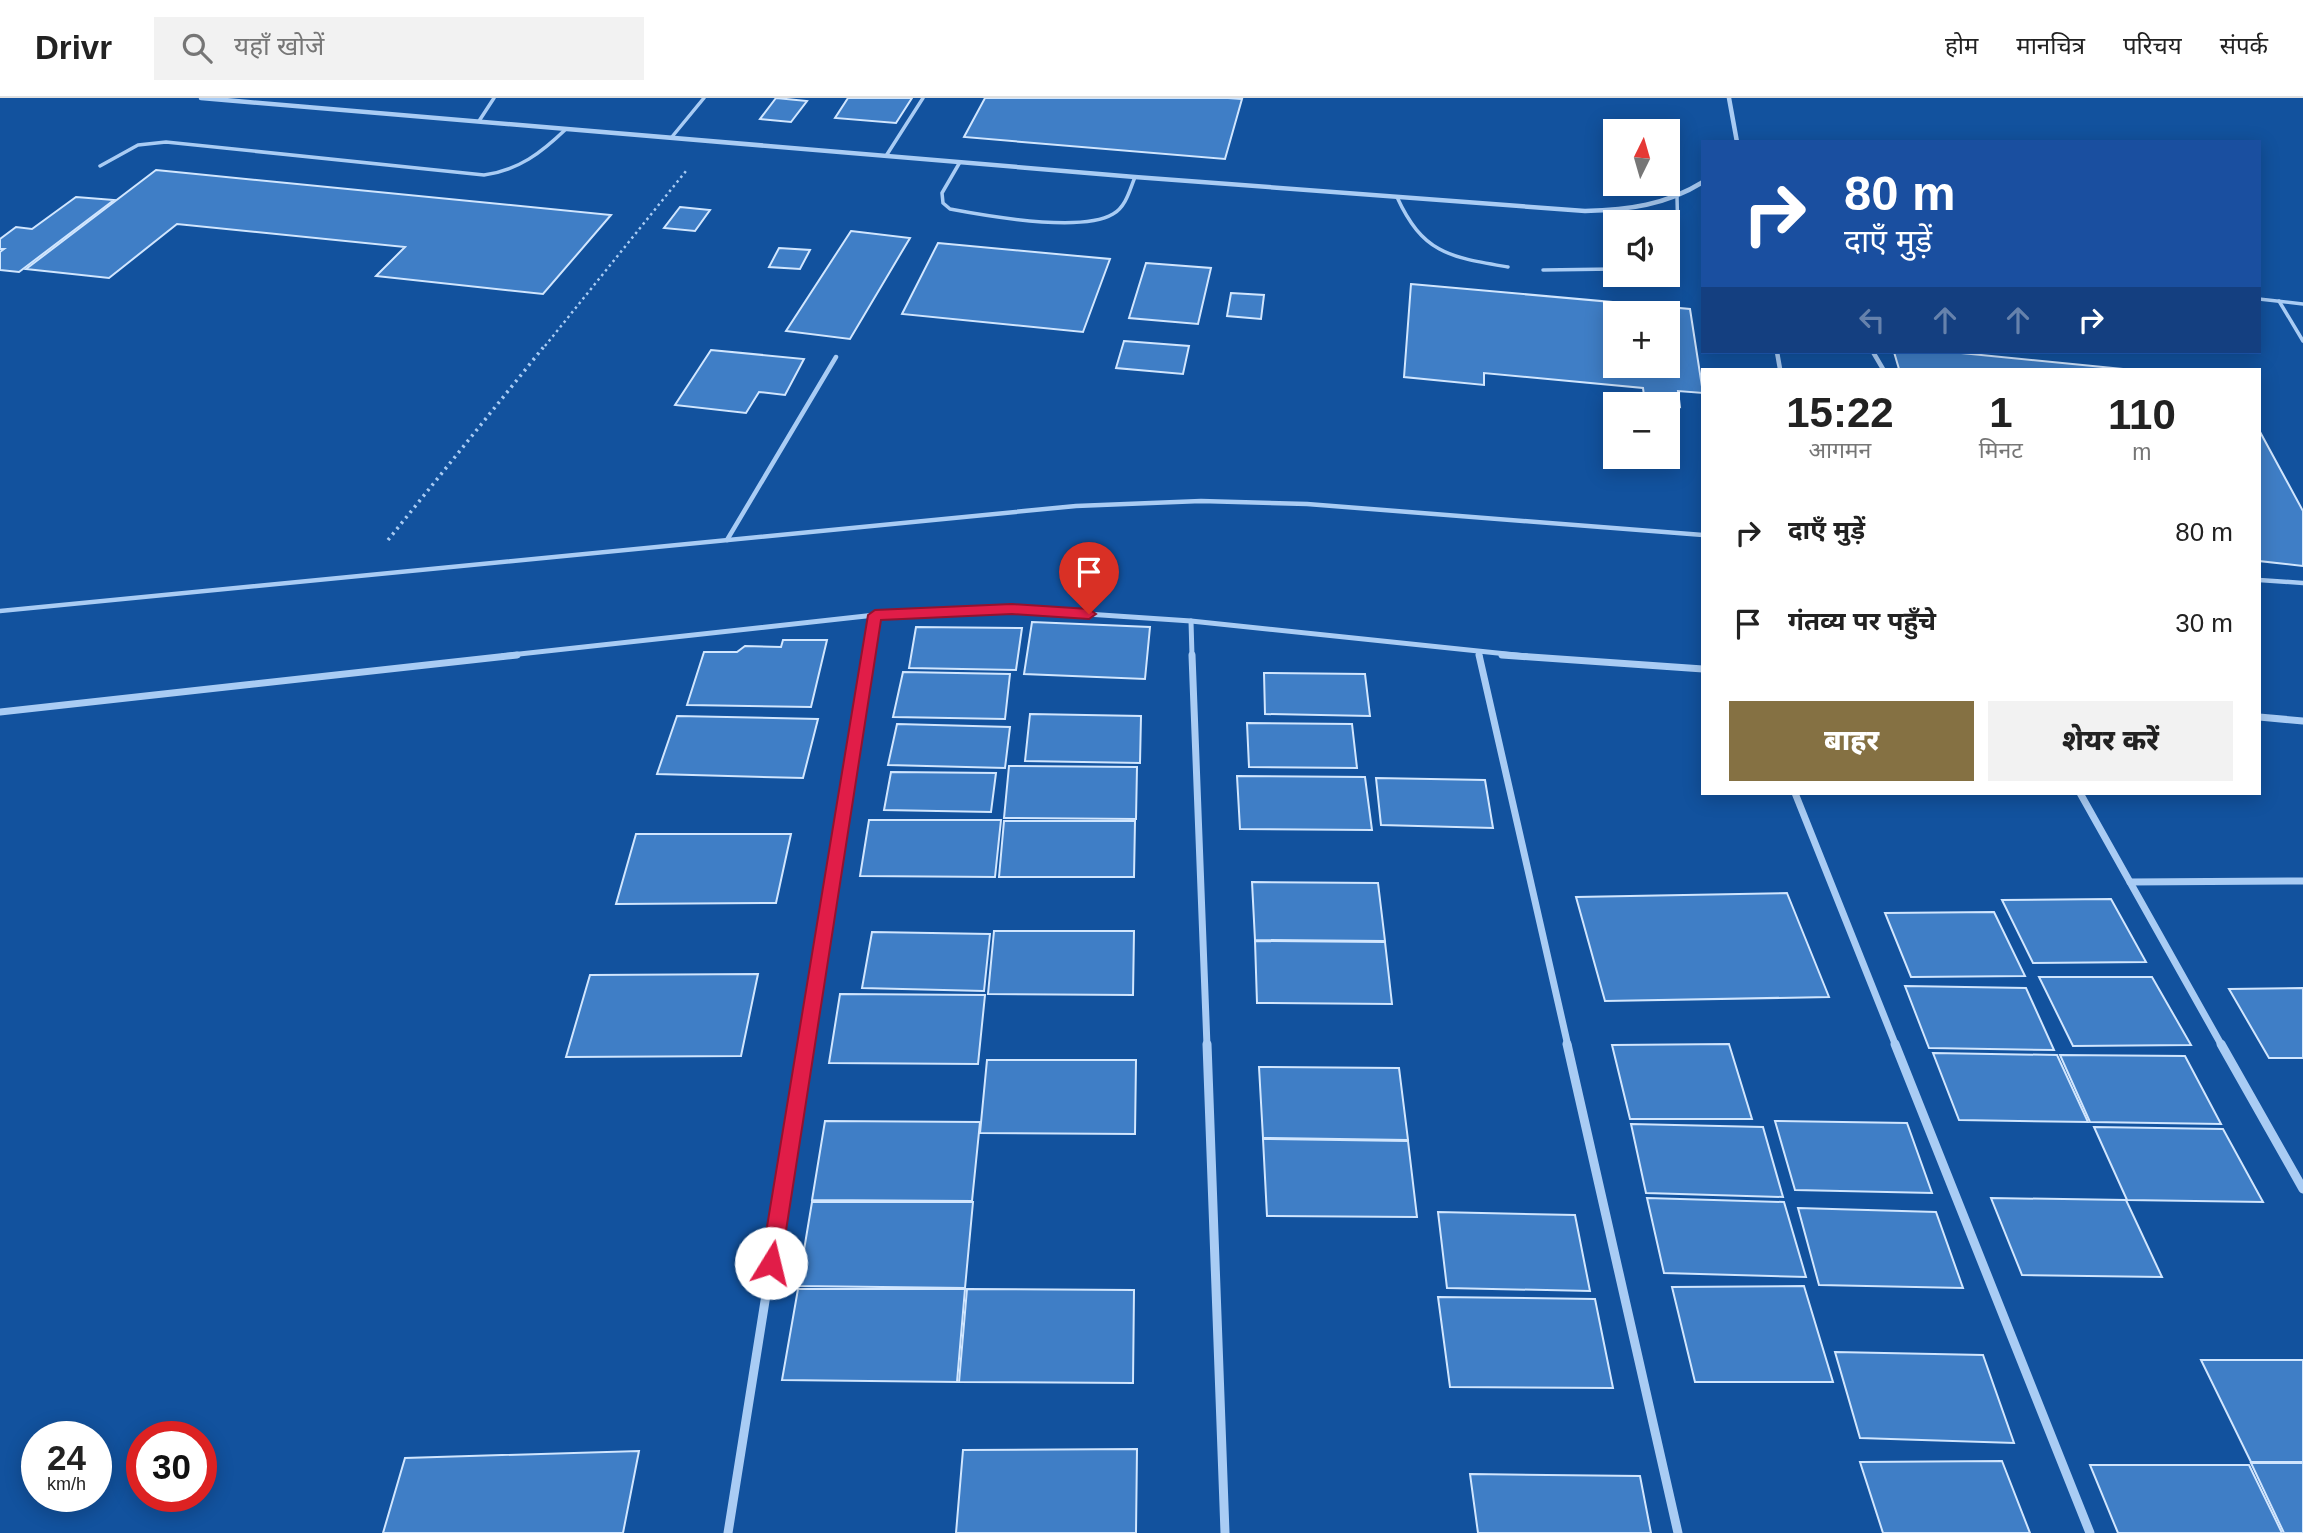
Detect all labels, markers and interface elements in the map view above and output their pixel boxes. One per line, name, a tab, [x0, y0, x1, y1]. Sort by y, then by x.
search box	[154, 17, 644, 80]
text: Drivr	[35, 29, 112, 66]
icon: search	[178, 29, 216, 67]
text: यहाँ खोजें	[234, 31, 324, 61]
text: होम	[1945, 32, 1978, 59]
text: मानचित्र	[2016, 32, 2085, 59]
text: परिचय	[2123, 32, 2182, 59]
text: संपर्क	[2220, 32, 2268, 59]
north arrow	[1603, 119, 1680, 196]
map controls	[1603, 119, 1680, 469]
text: 80 m	[1844, 166, 1956, 220]
icon: right	[1729, 168, 1820, 259]
button: sound	[1603, 210, 1680, 287]
text: दाएँ मुड़ें	[1844, 223, 1932, 259]
button: +	[1603, 301, 1680, 378]
icon: left	[1853, 301, 1891, 339]
icon: ahead	[1926, 301, 1964, 339]
icon: ahead	[1999, 301, 2037, 339]
icon: right	[2072, 301, 2110, 339]
text: 15:22	[1786, 389, 1894, 436]
text: 1	[1989, 389, 2012, 436]
text: 110	[2108, 391, 2176, 438]
button: −	[1603, 392, 1680, 469]
text: आगमन	[1808, 437, 1871, 463]
text: मिनट	[1979, 437, 2023, 463]
text: m	[2132, 439, 2151, 465]
icon: right	[1729, 514, 1767, 552]
text: दाएँ मुड़ें	[1788, 515, 1865, 545]
text: 80 m	[2175, 517, 2233, 547]
pin	[1059, 542, 1119, 614]
icon: arrive	[1070, 553, 1108, 591]
icon: arrive	[1729, 605, 1767, 643]
text: गंतव्य पर पहुँचे	[1788, 606, 1936, 636]
text: 30 m	[2175, 608, 2233, 638]
button: बाहर	[1729, 701, 1974, 781]
button: शेयर करें	[1988, 701, 2233, 781]
position arrow	[734, 1226, 808, 1300]
speed limit sign: 30	[126, 1421, 217, 1512]
text: 24	[47, 1438, 86, 1477]
text: km/h	[47, 1474, 86, 1494]

